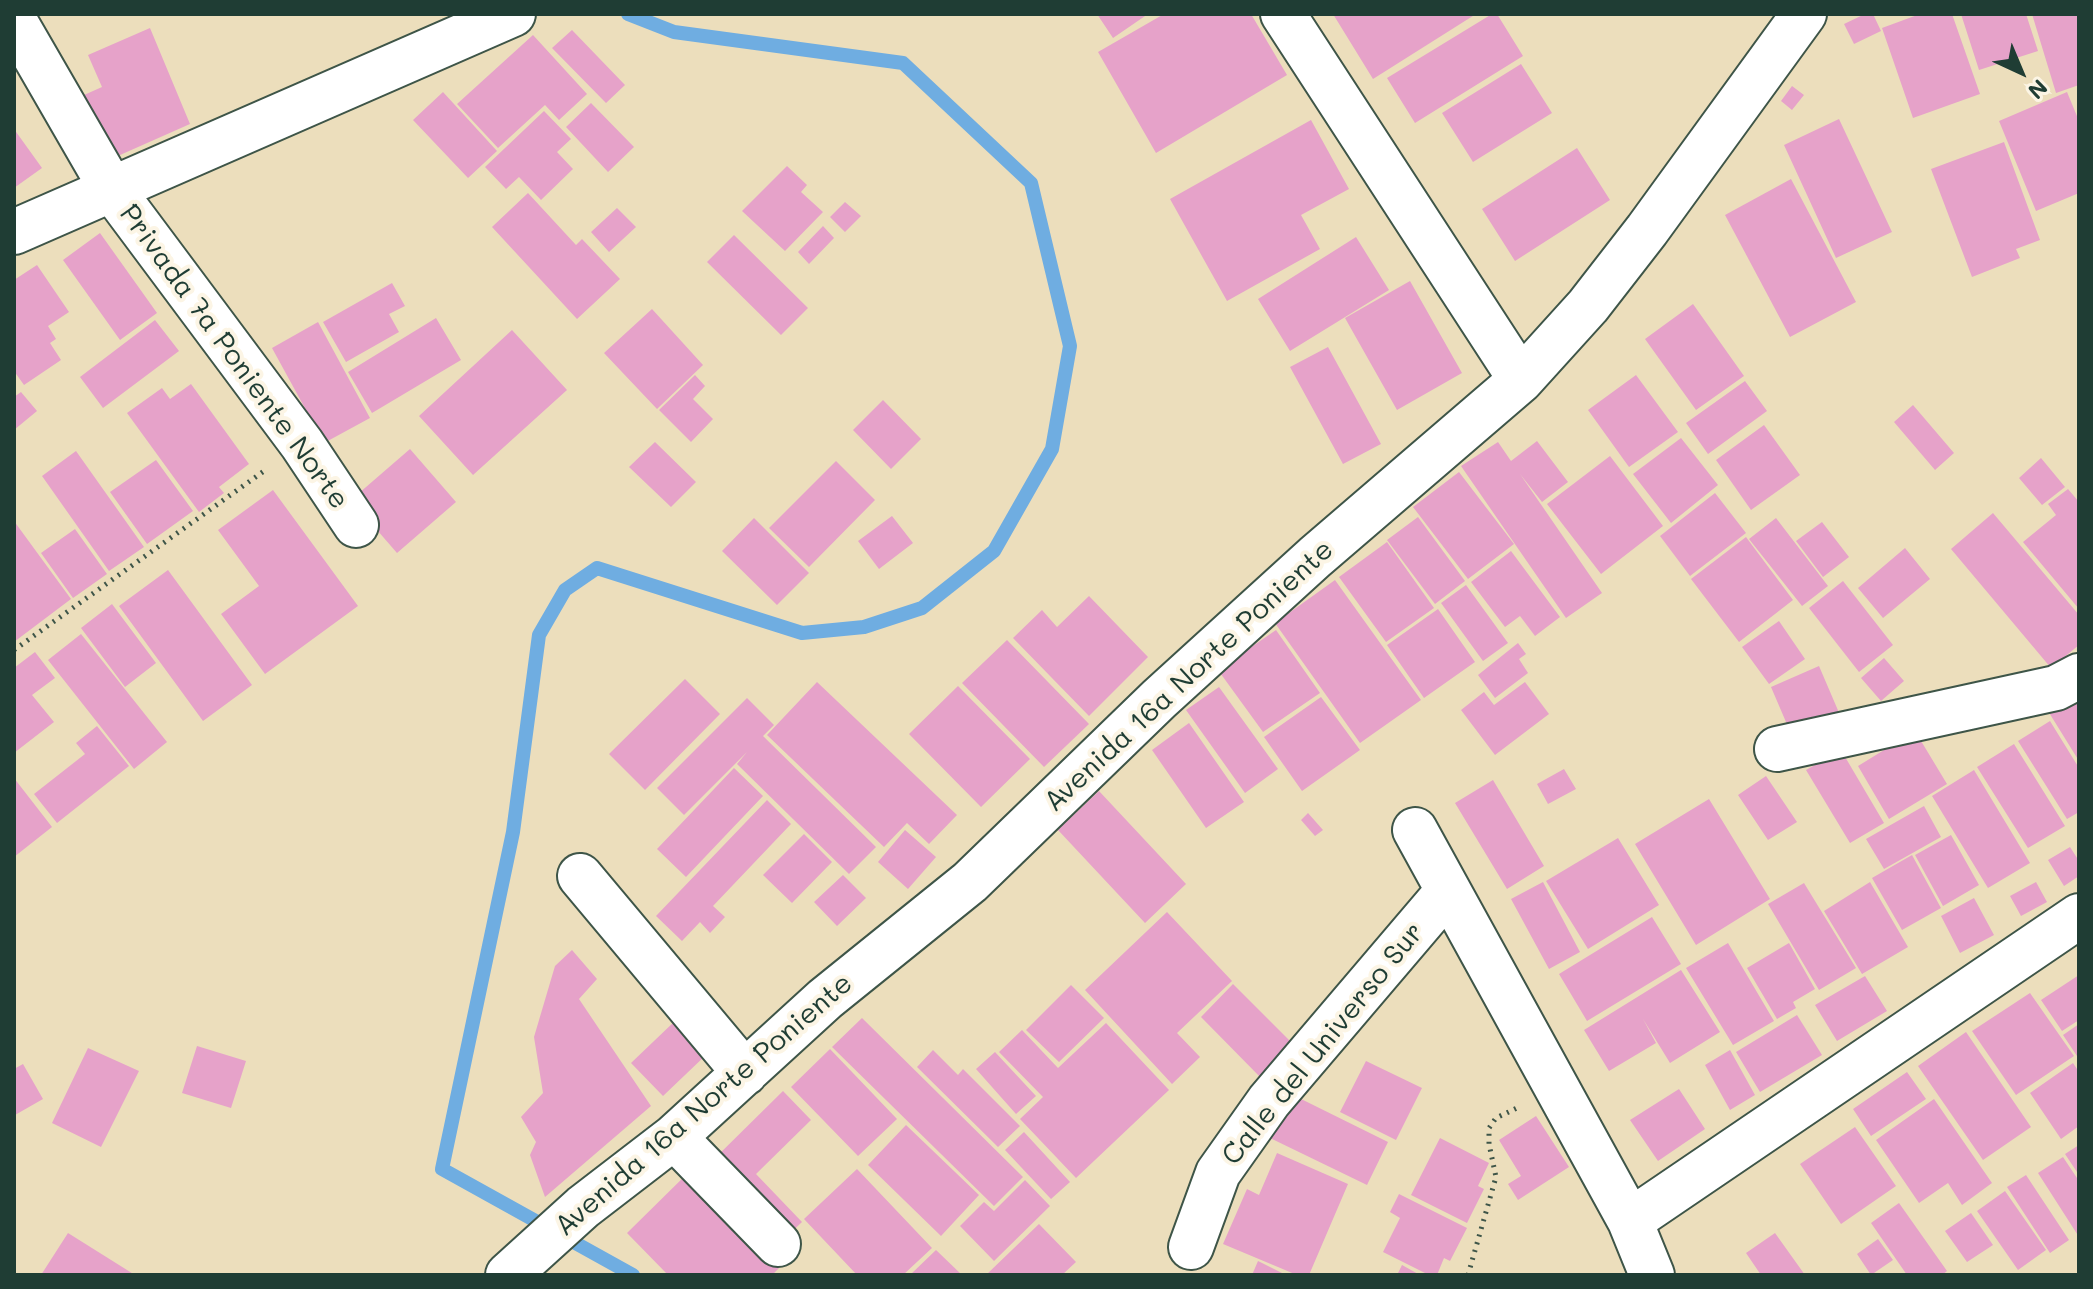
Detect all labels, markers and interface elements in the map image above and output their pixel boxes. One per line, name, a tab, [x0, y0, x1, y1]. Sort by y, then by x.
north arrow	[1981, 32, 2061, 112]
text: N	[2022, 73, 2054, 106]
street label: Privada 7a Poniente Norte	[112, 198, 356, 516]
street label: Avenida 16a Norte Poniente	[1037, 533, 1341, 819]
street label: Calle del Universo Sur	[1215, 916, 1431, 1172]
street label: Avenida 16a Norte Poniente	[548, 967, 860, 1243]

